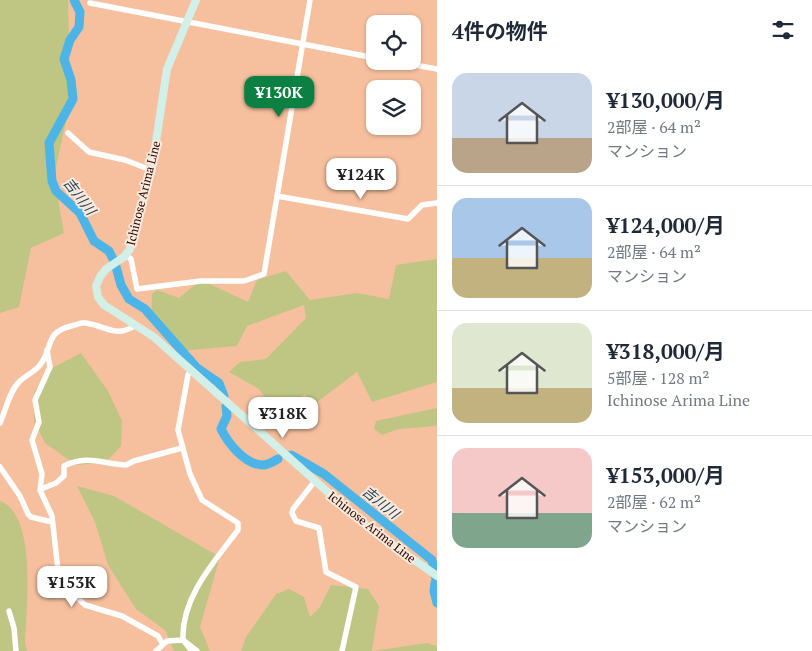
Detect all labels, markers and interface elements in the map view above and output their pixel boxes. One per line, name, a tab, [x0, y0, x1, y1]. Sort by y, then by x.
map controls	[366, 15, 421, 135]
button: locate	[366, 15, 421, 70]
icon: filters	[769, 16, 797, 44]
text: 4件の物件	[452, 17, 548, 45]
pin: ¥130K	[244, 76, 314, 118]
button: layers	[366, 80, 421, 135]
text: ¥130K	[255, 81, 303, 103]
text: ¥130,000/月	[607, 86, 725, 114]
icon: home	[492, 93, 552, 153]
text: 2部屋 · 64 m²	[607, 116, 701, 138]
street label: Ichinose Arima Line	[123, 139, 163, 247]
text: マンション	[607, 140, 687, 162]
pin: ¥124K	[326, 158, 396, 200]
text: ¥124K	[337, 163, 385, 185]
water label: 吉川川	[60, 174, 102, 220]
text: ¥124,000/月	[607, 211, 725, 239]
icon: home	[492, 218, 552, 278]
text: 2部屋 · 64 m²	[607, 241, 701, 263]
text: マンション	[607, 265, 687, 287]
text: ¥318,000/月	[607, 337, 725, 365]
icon: home	[492, 343, 552, 403]
text: 5部屋 · 128 m²	[607, 367, 709, 389]
text: Ichinose Arima Line	[607, 389, 750, 411]
pin: ¥318K	[248, 396, 318, 439]
text: ¥318K	[259, 402, 307, 424]
text: ¥153,000/月	[607, 461, 725, 489]
icon: home	[492, 468, 552, 528]
water label: 吉川川	[359, 481, 405, 524]
street label: Ichinose Arima Line	[325, 488, 419, 566]
text: 2部屋 · 62 m²	[607, 491, 701, 513]
text: マンション	[607, 515, 687, 537]
pin: ¥153K	[37, 566, 107, 608]
text: ¥153K	[48, 571, 96, 593]

